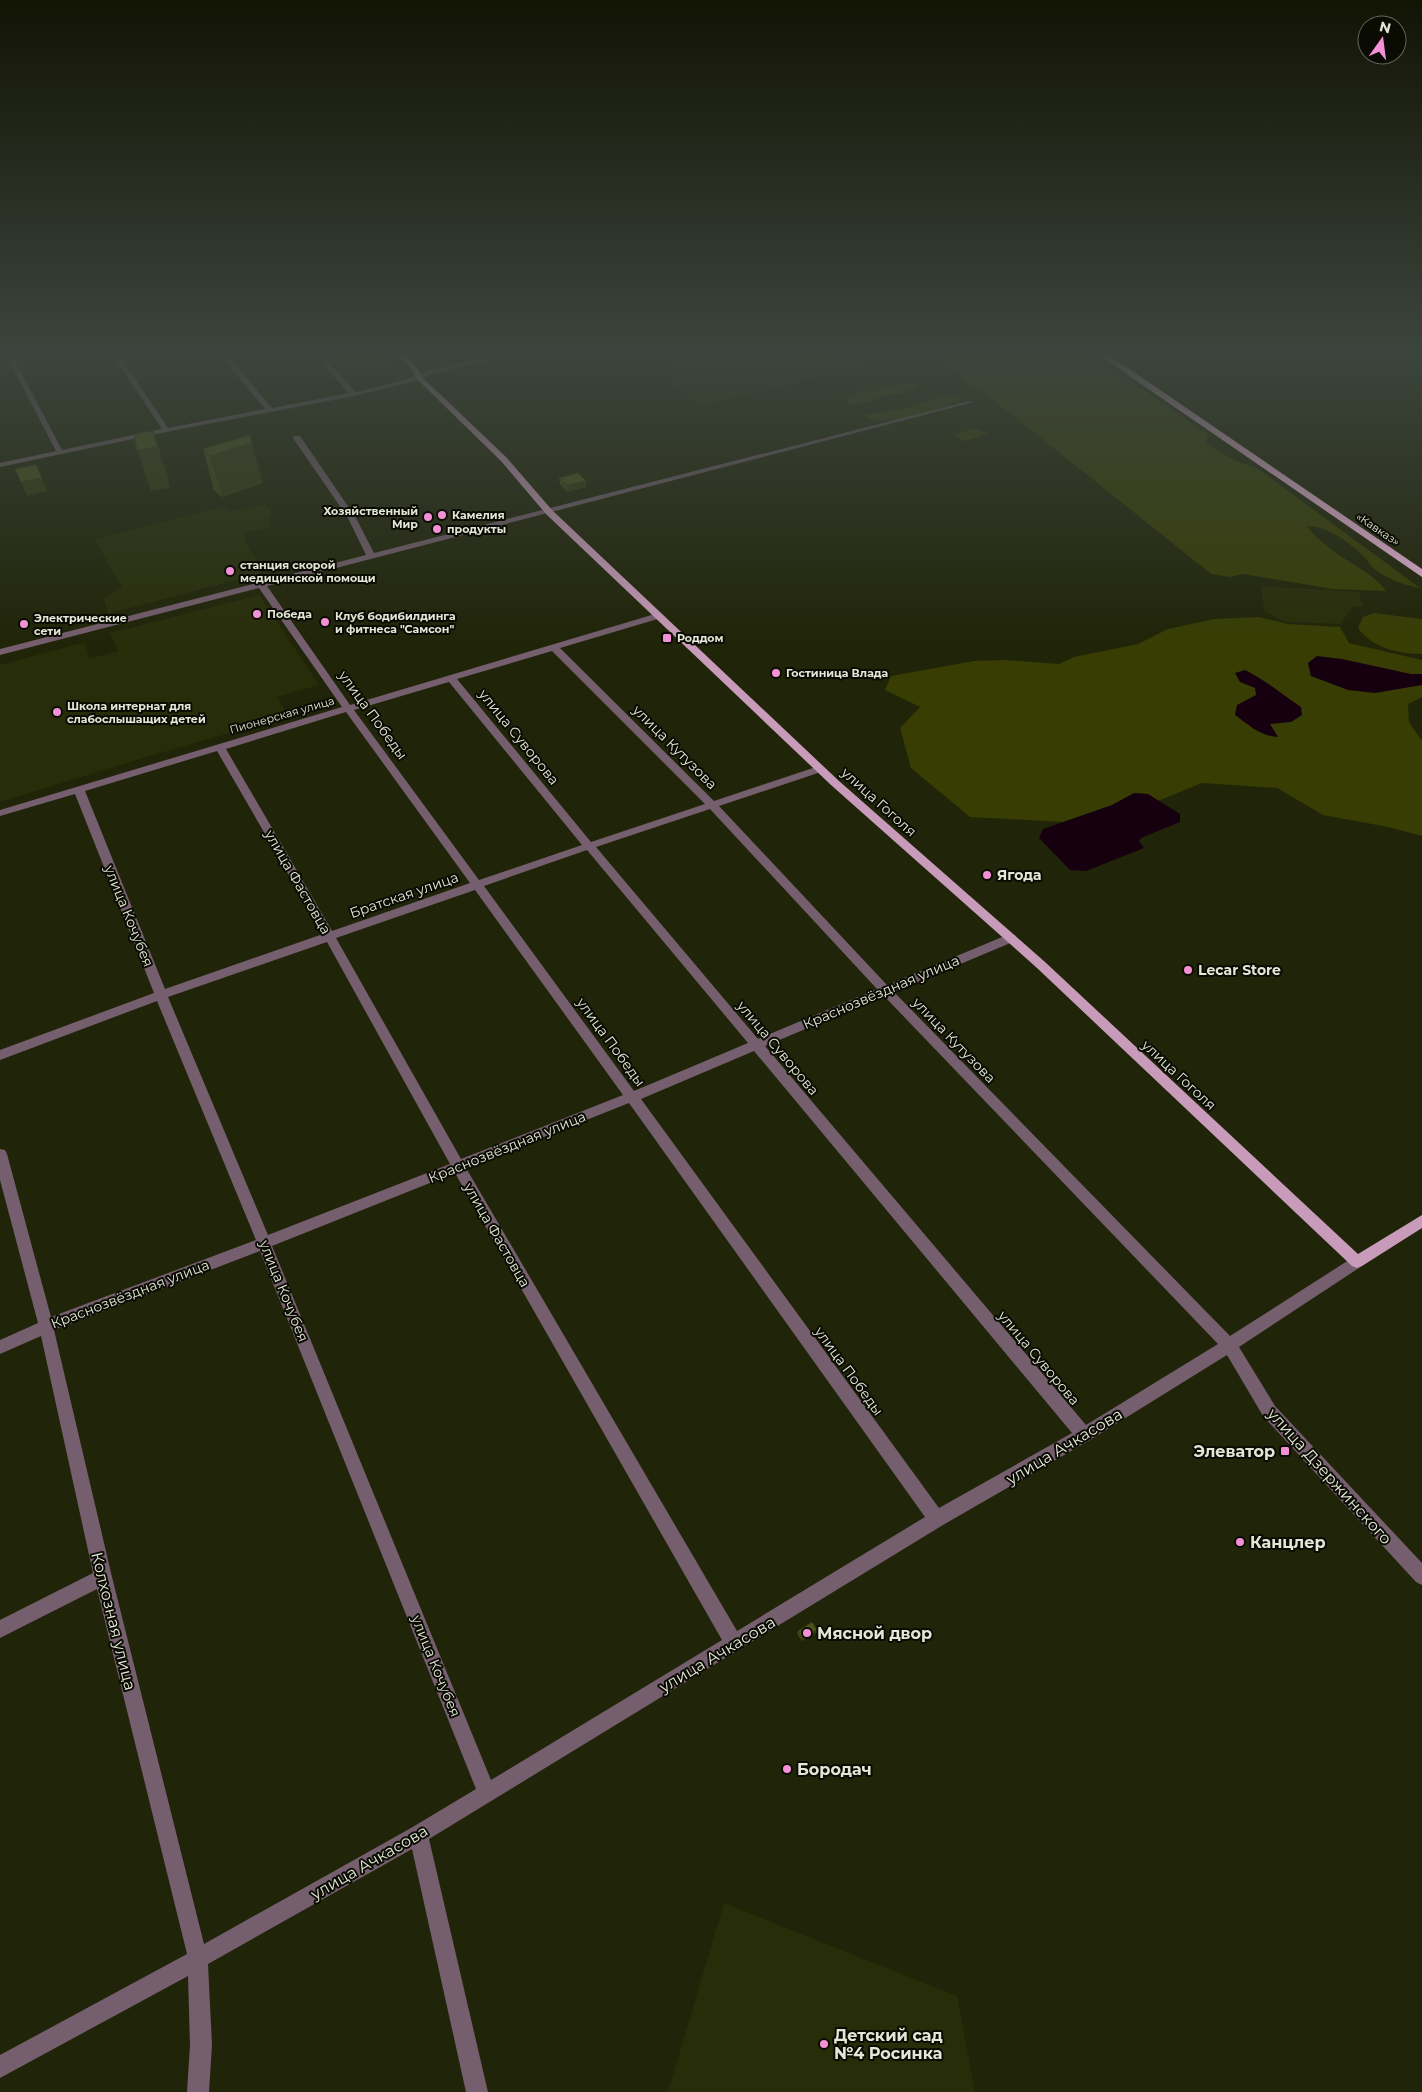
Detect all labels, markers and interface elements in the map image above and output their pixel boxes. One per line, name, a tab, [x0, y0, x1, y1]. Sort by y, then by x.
north arrow	[1357, 15, 1407, 65]
text: N	[1377, 17, 1393, 37]
place label: Хозяйственный Мир	[323, 504, 418, 531]
place label: Камелия	[452, 508, 505, 522]
marker: Камелия	[436, 509, 448, 521]
street label: «Кавказ»	[1353, 509, 1403, 549]
marker: Хозяйственный Мир	[422, 511, 434, 523]
place label: продукты	[447, 522, 506, 536]
marker: продукты	[431, 523, 443, 535]
place label: станция скорой медицинской помощи	[240, 558, 376, 585]
marker: станция скорой медицинской помощи	[224, 565, 236, 577]
place label: Победа	[267, 607, 312, 621]
marker: Победа	[251, 608, 263, 620]
place label: Клуб бодибилдинга и фитнеса "Самсон"	[335, 609, 456, 636]
place label: Электрические сети	[34, 611, 127, 638]
marker: Клуб бодибилдинга и фитнеса "Самсон"	[319, 616, 331, 628]
marker: Электрические сети	[18, 618, 30, 630]
place label: Роддом	[677, 631, 724, 645]
marker: Роддом	[661, 632, 673, 644]
street label: улица Победы	[334, 666, 411, 763]
place label: Гостиница Влада	[786, 666, 888, 680]
marker: Гостиница Влада	[770, 667, 782, 679]
street label: улица Суворова	[474, 685, 563, 788]
street label: Пионерская улица	[228, 693, 336, 737]
place label: Школа интернат для слабослышащих детей	[67, 699, 206, 726]
street label: улица Кутузова	[628, 700, 721, 793]
marker: Школа интернат для слабослышащих детей	[51, 706, 63, 718]
street label: улица Гоголя	[837, 763, 920, 841]
street label: улица Фастовца	[260, 826, 335, 937]
street label: улица Кочубея	[100, 862, 158, 969]
place label: Ягода	[997, 866, 1041, 884]
street label: Братская улица	[347, 868, 461, 922]
marker: Ягода	[981, 869, 993, 881]
street label: Краснозвёздная улица	[800, 951, 962, 1033]
place label: Lecar Store	[1198, 961, 1281, 979]
marker: Lecar Store	[1182, 964, 1194, 976]
street label: улица Победы	[572, 993, 649, 1090]
street label: улица Кутузова	[908, 993, 999, 1087]
street label: улица Суворова	[733, 996, 823, 1099]
street label: улица Гоголя	[1137, 1035, 1220, 1114]
street label: Краснозвёздная улица	[426, 1107, 588, 1187]
street label: улица Фастовца	[459, 1179, 534, 1290]
street label: улица Кочубея	[255, 1237, 313, 1344]
street label: Краснозвёздная улица	[48, 1255, 212, 1333]
street label: улица Суворова	[994, 1306, 1084, 1409]
street label: улица Победы	[810, 1322, 887, 1419]
street label: улица Ачкасова	[1002, 1404, 1126, 1489]
street label: улица Дзержинского	[1263, 1404, 1396, 1548]
place label: Элеватор	[1194, 1442, 1275, 1461]
marker: Элеватор	[1279, 1445, 1291, 1457]
place label: Канцлер	[1250, 1533, 1326, 1552]
marker: Канцлер	[1234, 1536, 1246, 1548]
street label: Колхозная улица	[87, 1550, 140, 1692]
street label: улица Кочубея	[407, 1612, 465, 1719]
street label: улица Ачкасова	[655, 1612, 779, 1697]
place label: Мясной двор	[817, 1624, 932, 1643]
marker: Мясной двор	[801, 1627, 813, 1639]
place label: Бородач	[797, 1760, 872, 1779]
marker: Бородач	[781, 1763, 793, 1775]
street label: улица Ачкасова	[306, 1821, 431, 1904]
place label: Детский сад №4 Росинка	[834, 2026, 943, 2063]
marker: Детский сад №4 Росинка	[818, 2038, 830, 2050]

